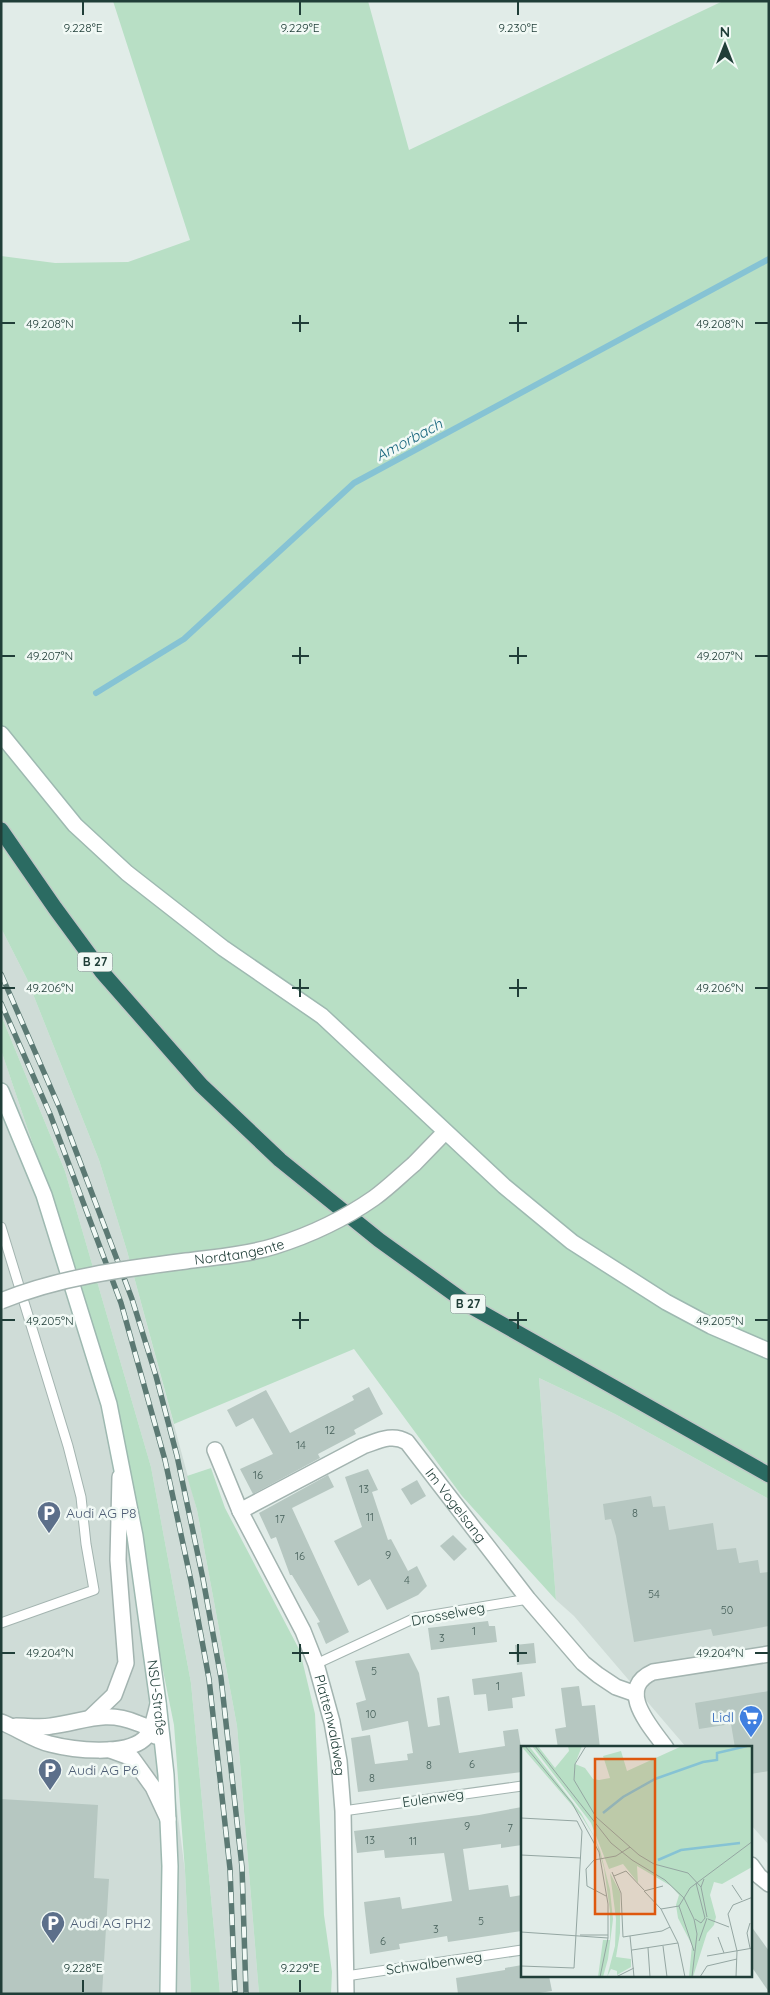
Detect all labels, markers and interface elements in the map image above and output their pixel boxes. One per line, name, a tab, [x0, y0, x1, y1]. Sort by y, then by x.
text: 9.228°E	[64, 20, 103, 35]
text: 9.229°E	[280, 20, 320, 35]
text: 9.230°E	[498, 20, 538, 35]
north arrow	[700, 20, 750, 70]
text: N	[720, 23, 730, 41]
text: 49.208°N	[26, 316, 74, 331]
text: 49.208°N	[696, 316, 744, 331]
water label: Amorbach	[372, 414, 446, 465]
text: 49.207°N	[27, 648, 73, 663]
text: 49.207°N	[697, 648, 743, 663]
road number: B 27	[78, 952, 112, 972]
text: 49.206°N	[26, 980, 74, 995]
text: 49.206°N	[696, 980, 744, 995]
street label: Nordtangente	[193, 1235, 287, 1269]
road number: B 27	[450, 1295, 486, 1314]
text: 49.205°N	[26, 1313, 74, 1328]
text: 49.205°N	[696, 1313, 744, 1328]
house number: 12	[325, 1423, 335, 1437]
house number: 14	[296, 1438, 306, 1452]
street label: Im Vogelsang	[421, 1464, 490, 1546]
house number: 16	[253, 1468, 263, 1482]
house number: 13	[359, 1482, 369, 1496]
parking icon: Audi AG P8	[36, 1500, 62, 1534]
place label: Audi AG P8	[66, 1504, 137, 1522]
house number: 8	[632, 1506, 638, 1520]
house number: 11	[366, 1510, 374, 1524]
house number: 17	[275, 1512, 285, 1526]
house number: 9	[385, 1548, 391, 1562]
house number: 16	[295, 1549, 305, 1563]
house number: 4	[404, 1573, 410, 1587]
house number: 54	[648, 1587, 660, 1601]
street label: Drosselweg	[410, 1598, 486, 1630]
house number: 50	[721, 1603, 733, 1617]
house number: 1	[472, 1624, 476, 1638]
house number: 3	[439, 1631, 445, 1645]
text: 49.204°N	[26, 1645, 74, 1660]
text: 49.204°N	[696, 1645, 744, 1660]
street label: NSU-Straße	[143, 1658, 171, 1736]
house number: 5	[371, 1664, 377, 1678]
street label: Plattenwaldweg	[310, 1673, 349, 1777]
house number: 1	[496, 1679, 500, 1693]
supermarket icon: Lidl	[738, 1704, 764, 1738]
house number: 10	[366, 1707, 376, 1721]
place label: Lidl	[712, 1708, 734, 1726]
inset map	[521, 1746, 752, 1978]
parking icon: Audi AG P6	[37, 1757, 63, 1791]
house number: 6	[469, 1757, 475, 1771]
house number: 8	[426, 1758, 432, 1772]
place label: Audi AG P6	[68, 1761, 139, 1779]
house number: 8	[369, 1771, 375, 1785]
street label: Eulenweg	[401, 1785, 465, 1811]
house number: 9	[464, 1819, 470, 1833]
house number: 7	[507, 1821, 513, 1835]
house number: 13	[365, 1833, 375, 1847]
house number: 11	[409, 1834, 417, 1848]
parking icon: Audi AG PH2	[40, 1910, 66, 1944]
place label: Audi AG PH2	[70, 1914, 151, 1932]
house number: 5	[478, 1914, 484, 1928]
house number: 3	[433, 1922, 439, 1936]
house number: 6	[380, 1934, 386, 1948]
street label: Schwalbenweg	[385, 1947, 483, 1979]
text: 9.228°E	[64, 1960, 103, 1975]
text: 9.229°E	[280, 1960, 320, 1975]

